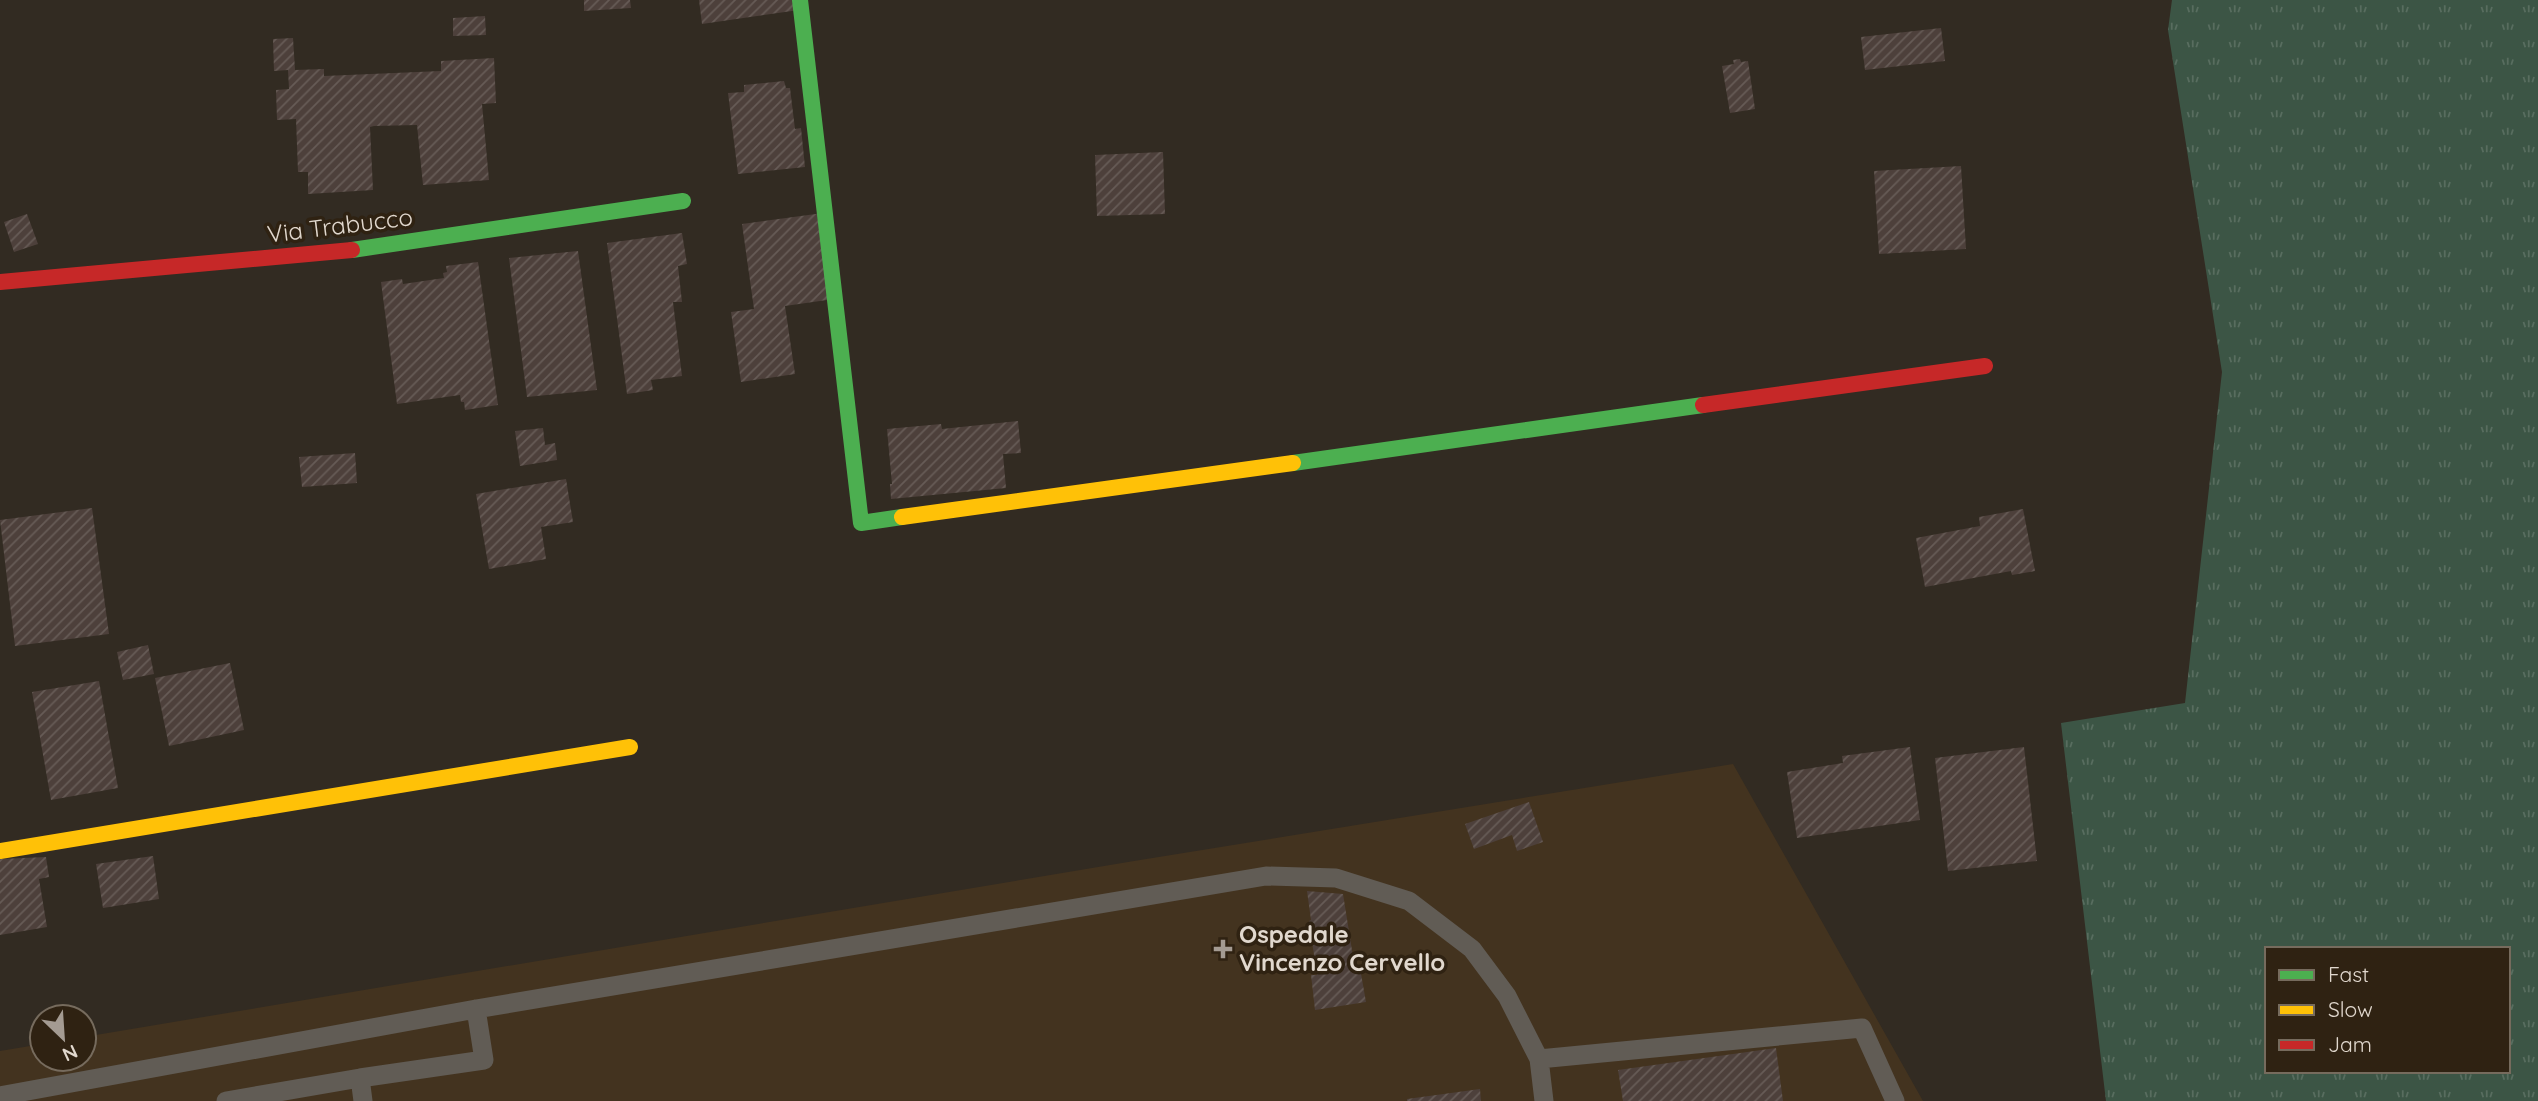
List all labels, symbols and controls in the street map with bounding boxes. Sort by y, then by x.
street label: Via Trabucco [265,201,414,249]
place label: Ospedale Vincenzo Cervello [1239,919,1445,977]
marker: Ospedale Vincenzo Cervello [1213,939,1233,959]
legend [2265,947,2510,1073]
text: Fast [2328,961,2369,987]
text: Slow [2328,996,2373,1022]
north arrow [28,1003,98,1073]
text: Jam [2328,1031,2372,1057]
text: N [59,1040,82,1067]

